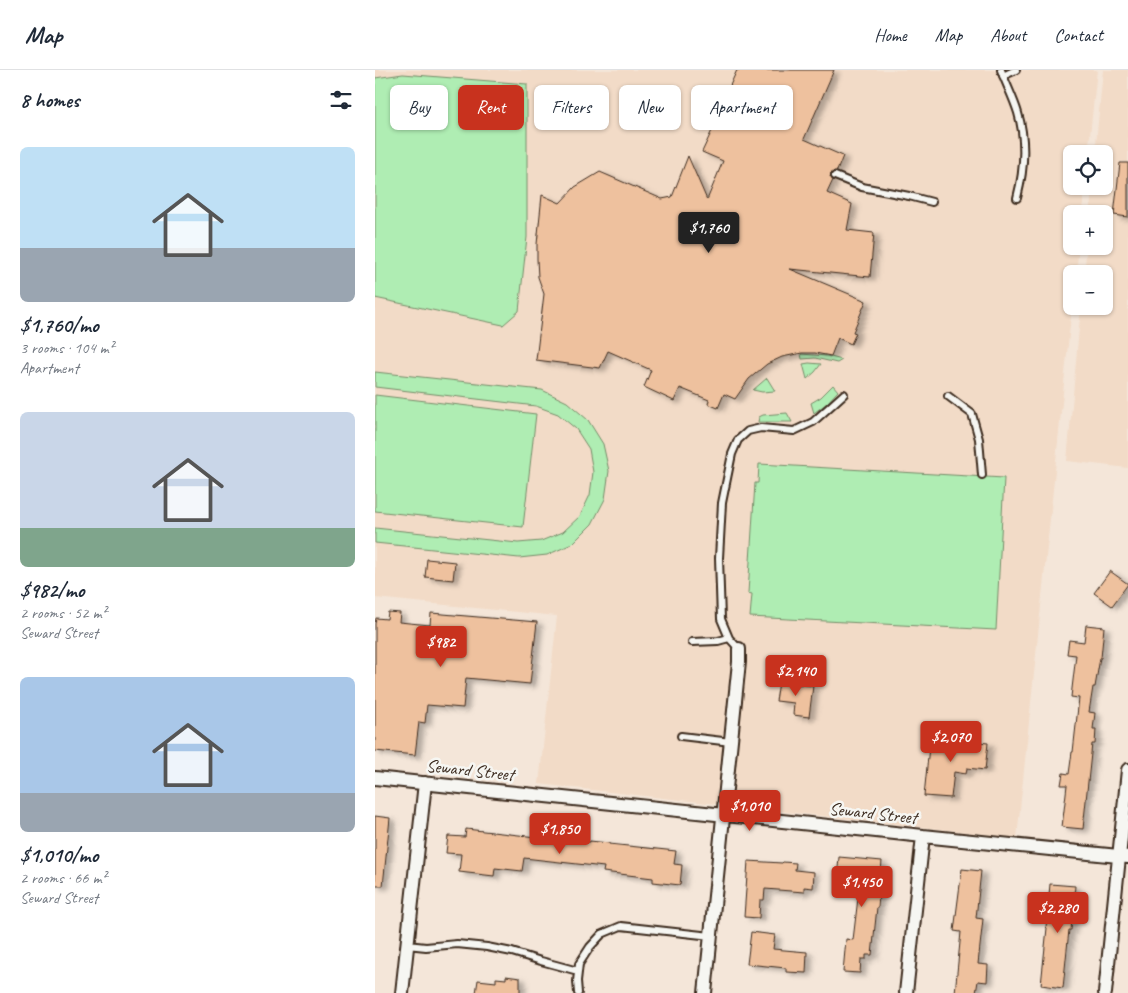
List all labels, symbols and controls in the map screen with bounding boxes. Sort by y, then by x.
text: Map [25,20,62,50]
text: Home [874,24,907,46]
text: Map [935,24,962,46]
text: About [990,24,1026,46]
text: Contact [1054,24,1103,46]
chip: Buy [390,85,448,130]
chip: Rent [458,85,524,130]
chip: Filters [534,85,609,130]
chip: New [619,85,681,130]
chip: Apartment [691,85,793,130]
icon: filters [327,86,355,114]
text: 8 homes [20,87,79,113]
map controls [1063,145,1113,315]
button: locate [1063,145,1113,195]
icon: home [143,180,233,270]
button: + [1063,205,1113,255]
pin: $1,760 [668,212,750,254]
text: $1,760 [689,218,729,238]
button: − [1063,265,1113,315]
text: $1,760/mo [20,312,99,338]
text: 3 rooms · 104 m² [20,338,114,358]
text: Apartment [20,358,79,378]
icon: home [143,445,233,535]
text: $982/mo [20,577,84,603]
text: 2 rooms · 52 m² [20,603,106,623]
text: Seward Street [20,623,98,643]
pin: $982 [411,626,471,668]
text: $982 [427,632,455,652]
pin: $2,140 [755,654,837,697]
text: $2,140 [776,661,816,681]
icon: home [143,710,233,800]
pin: $2,070 [910,720,992,763]
text: $2,070 [931,727,971,747]
street label: Seward Street [425,754,518,786]
pin: $1,010 [709,790,791,832]
text: $1,010 [730,796,770,816]
street label: Seward Street [828,797,921,829]
pin: $1,850 [519,812,601,855]
text: $1,850 [541,819,579,839]
text: $1,010/mo [20,842,98,868]
pin: $1,450 [821,866,903,908]
text: 2 rooms · 66 m² [20,868,106,888]
text: $1,450 [843,872,881,892]
text: Seward Street [20,888,98,908]
pin: $2,280 [1017,892,1099,934]
text: $2,280 [1038,898,1078,918]

